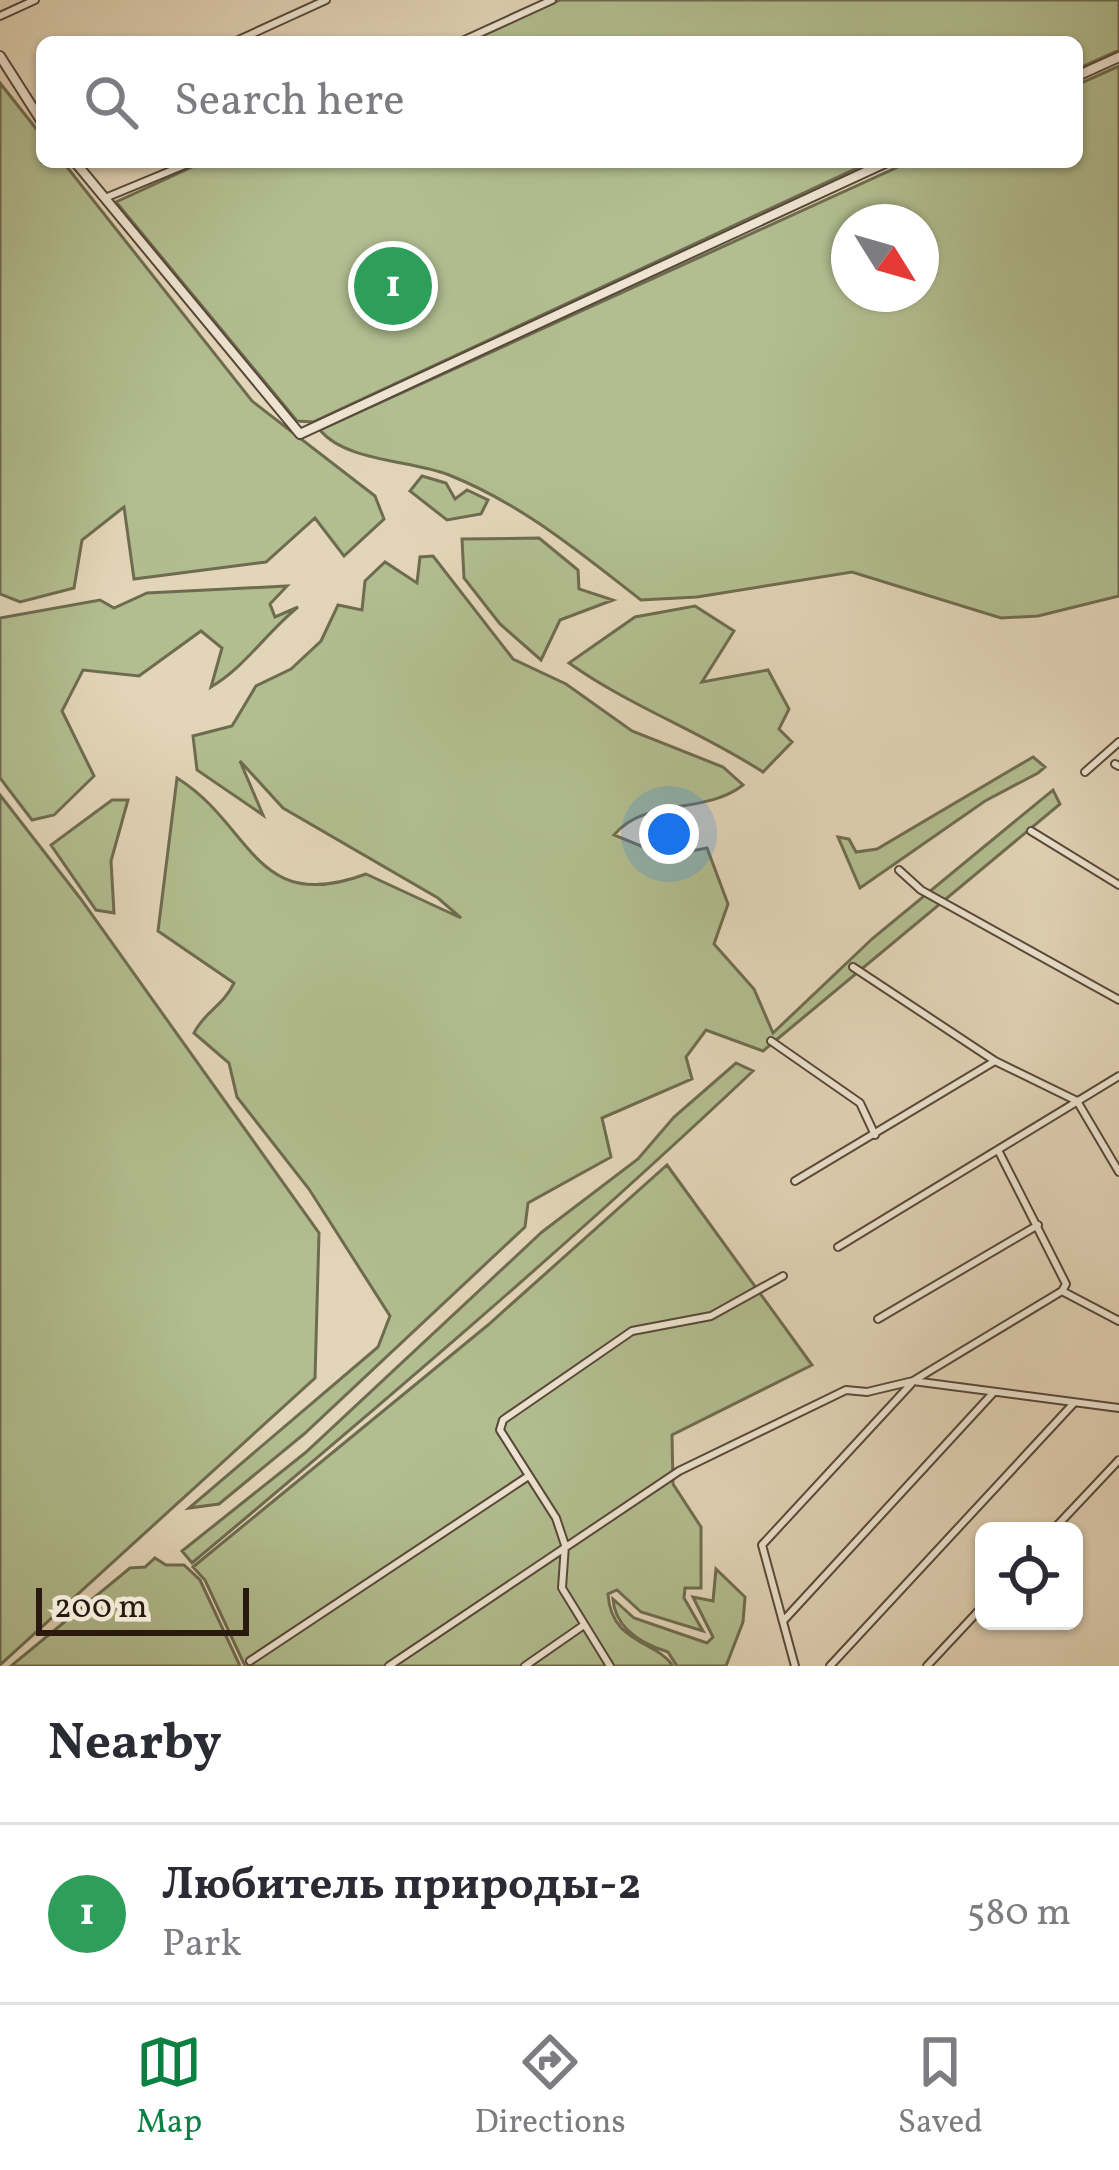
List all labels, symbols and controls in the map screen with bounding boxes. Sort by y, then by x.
search box [36,36,1083,168]
icon: search [78,69,144,135]
text: Search here [174,71,405,134]
north arrow [831,204,939,312]
pin: 1 [354,241,432,331]
your location [639,804,699,864]
map controls [975,1522,1083,1630]
button: locate [975,1522,1083,1630]
scale bar [36,1582,249,1635]
text: 200 m [54,1586,148,1632]
text: Nearby [48,1709,222,1780]
text: Любитель природы-2 [162,1855,641,1918]
text: 1 [79,1887,95,1941]
text: 580 m [967,1887,1071,1941]
text: Park [162,1918,242,1972]
tab: Map [136,2029,202,2147]
tab: Directions [474,2029,626,2147]
tab: Saved [898,2029,983,2147]

